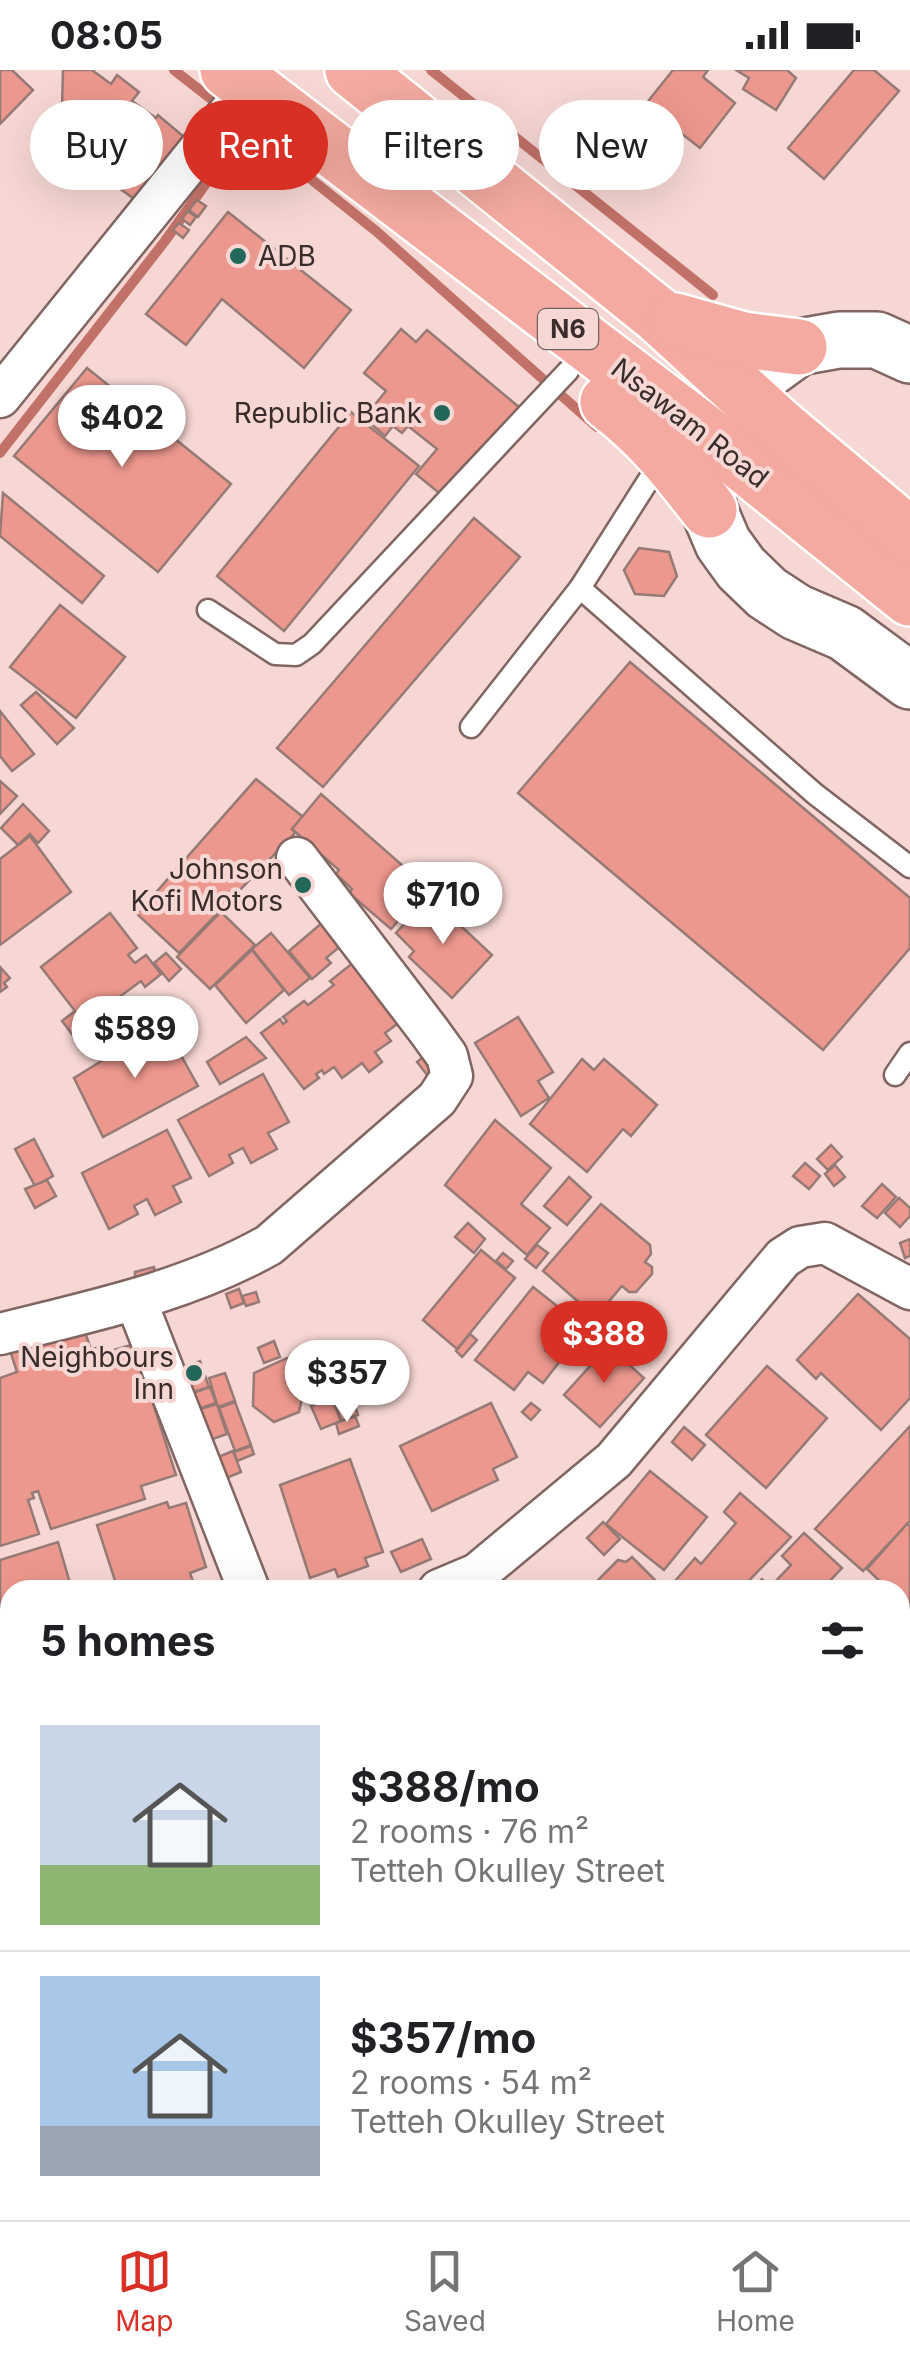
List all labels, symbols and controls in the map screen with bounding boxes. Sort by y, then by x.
text: 08:05 [50,12,163,58]
chip: Buy [30,100,163,190]
chip: Rent [183,100,328,190]
chip: Filters [348,100,519,190]
chip: New [539,100,684,190]
place label: ADB [258,239,316,273]
marker: ADB [227,245,249,267]
road number: N6 [538,309,598,349]
street label: Nsawam Road [605,351,775,495]
pin: $402 [63,385,181,470]
place label: Republic Bank [234,396,422,430]
text: $402 [80,398,164,437]
marker: Republic Bank [431,402,453,424]
place label: Johnson Kofi Motors [130,852,283,918]
pin: $710 [384,862,502,947]
marker: Johnson Kofi Motors [292,874,314,896]
text: $710 [406,875,480,914]
pin: $589 [76,996,194,1081]
text: $589 [93,1009,177,1048]
pin: $388 [545,1301,663,1386]
text: $388 [562,1314,646,1353]
place label: Neighbours Inn [20,1340,174,1406]
pin: $357 [288,1340,406,1425]
text: $357 [307,1353,387,1392]
marker: Neighbours Inn [183,1362,205,1384]
icon: filters [815,1613,870,1668]
text: 5 homes [40,1615,216,1666]
text: $388/mo [350,1761,540,1812]
icon: home [120,1765,240,1885]
text: 2 rooms · 76 m² [350,1812,589,1851]
text: Tetteh Okulley Street [350,1851,665,1890]
text: $357/mo [350,2012,536,2063]
icon: home [120,2016,240,2136]
text: 2 rooms · 54 m² [350,2063,592,2102]
text: Tetteh Okulley Street [350,2102,665,2141]
tab: Map [115,2244,173,2338]
tab: Saved [404,2244,486,2338]
tab: Home [716,2244,795,2338]

